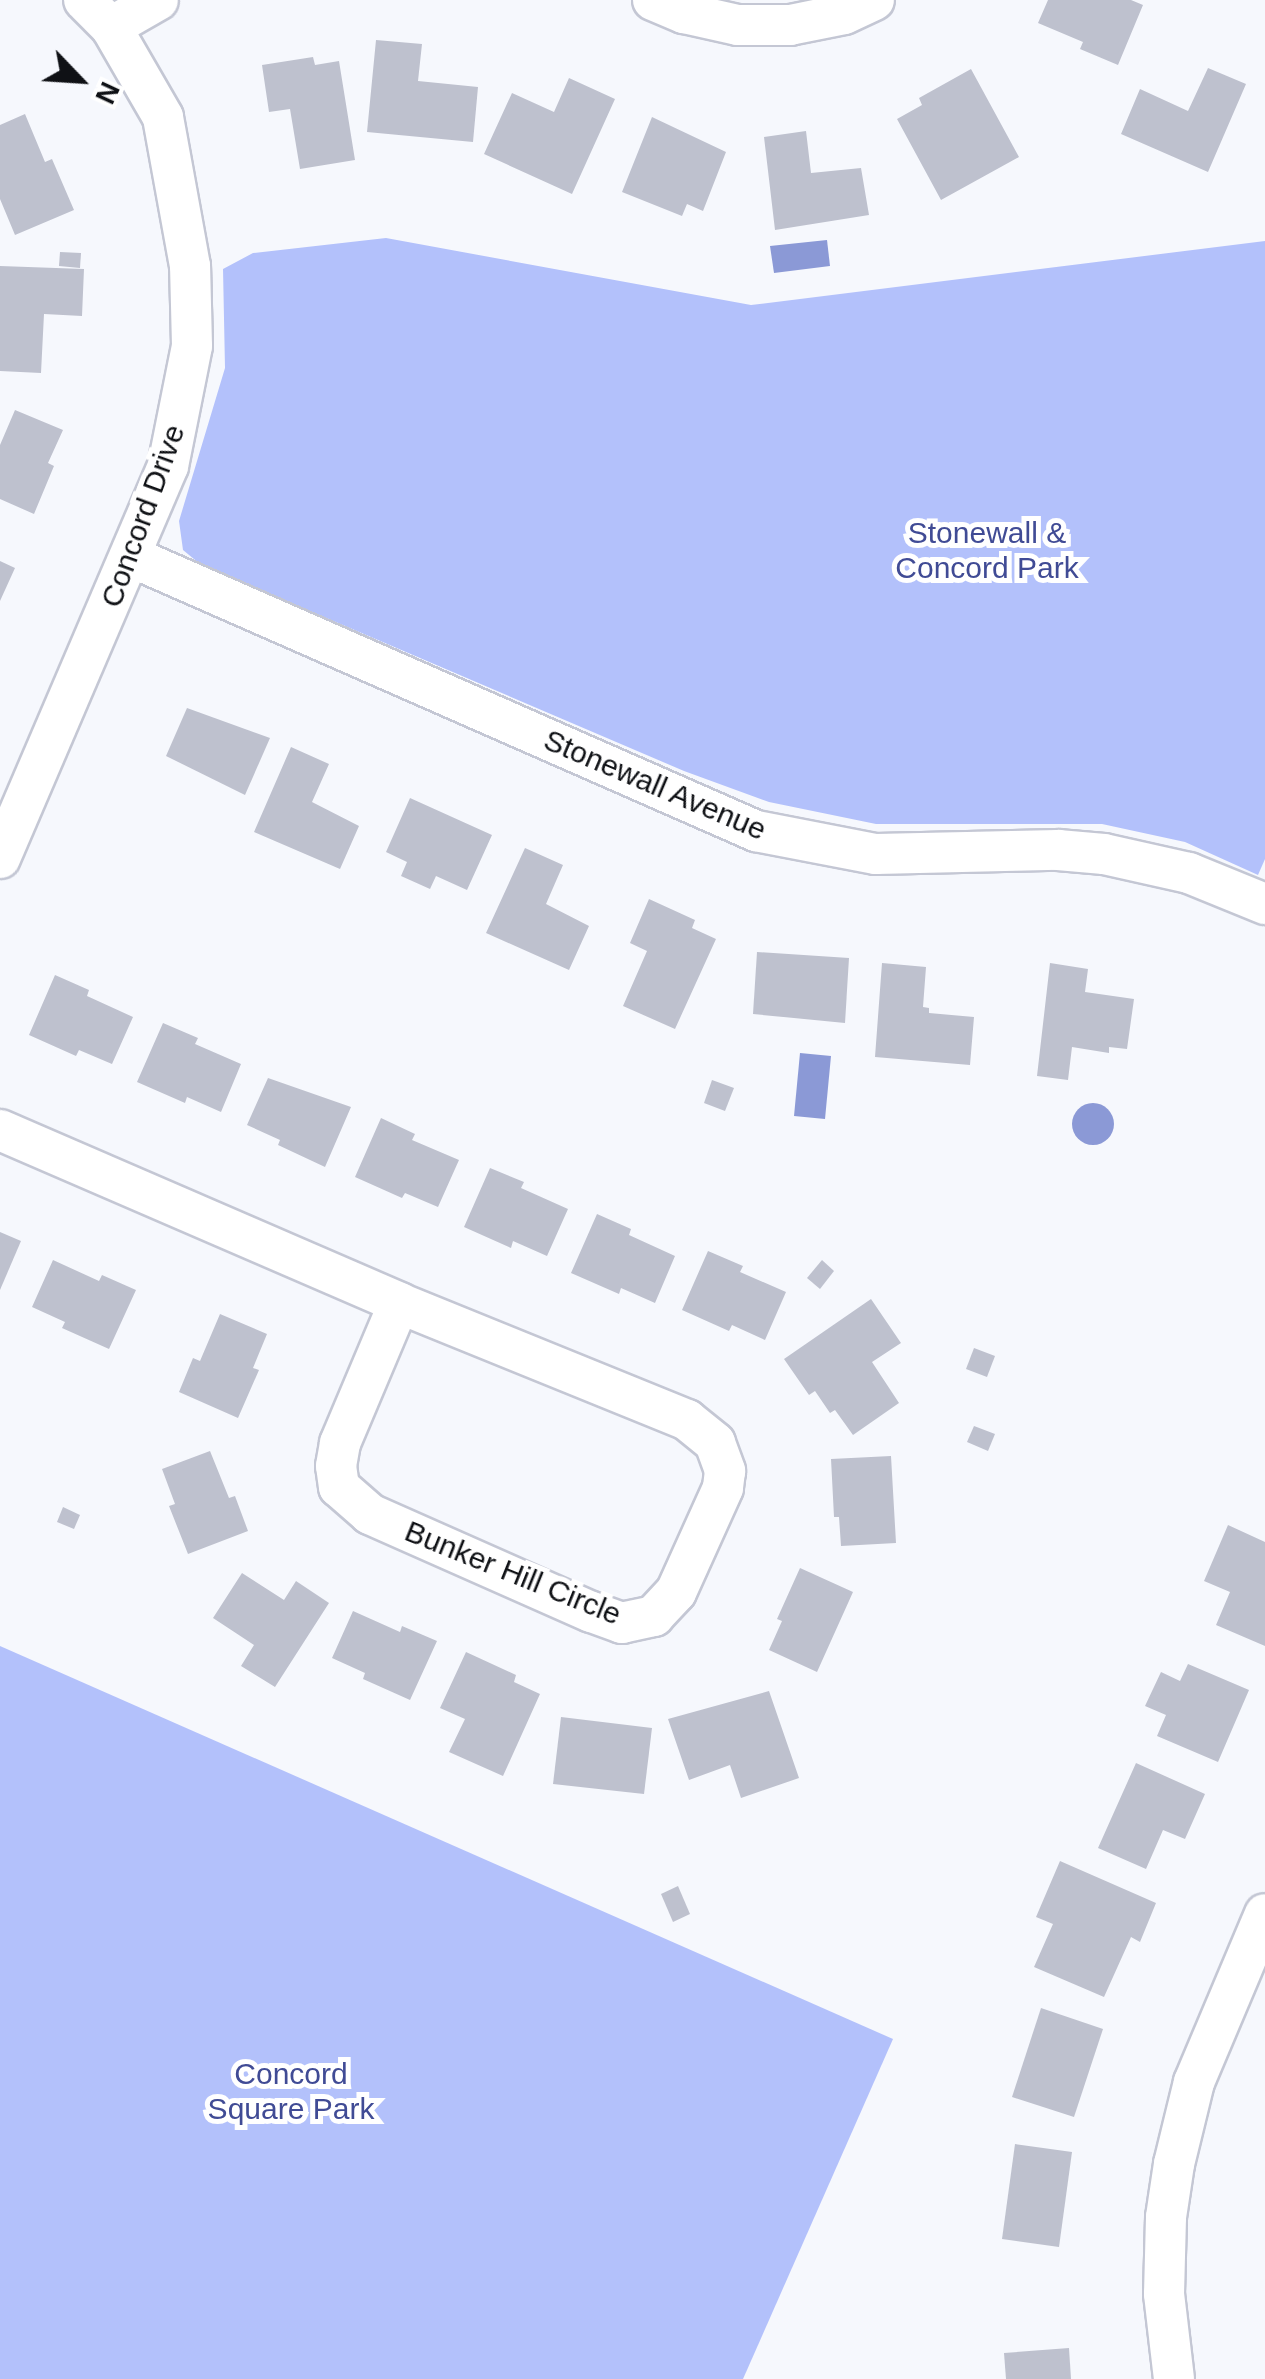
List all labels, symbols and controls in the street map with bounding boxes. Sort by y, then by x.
north arrow [30,30,130,130]
text: N [89,77,126,109]
street label: Concord Drive [93,420,193,612]
park label: Stonewall & Concord Park [895,515,1079,586]
street label: Stonewall Avenue [538,722,772,848]
street label: Bunker Hill Circle [400,1513,626,1633]
park label: Concord Square Park [208,2056,374,2126]

